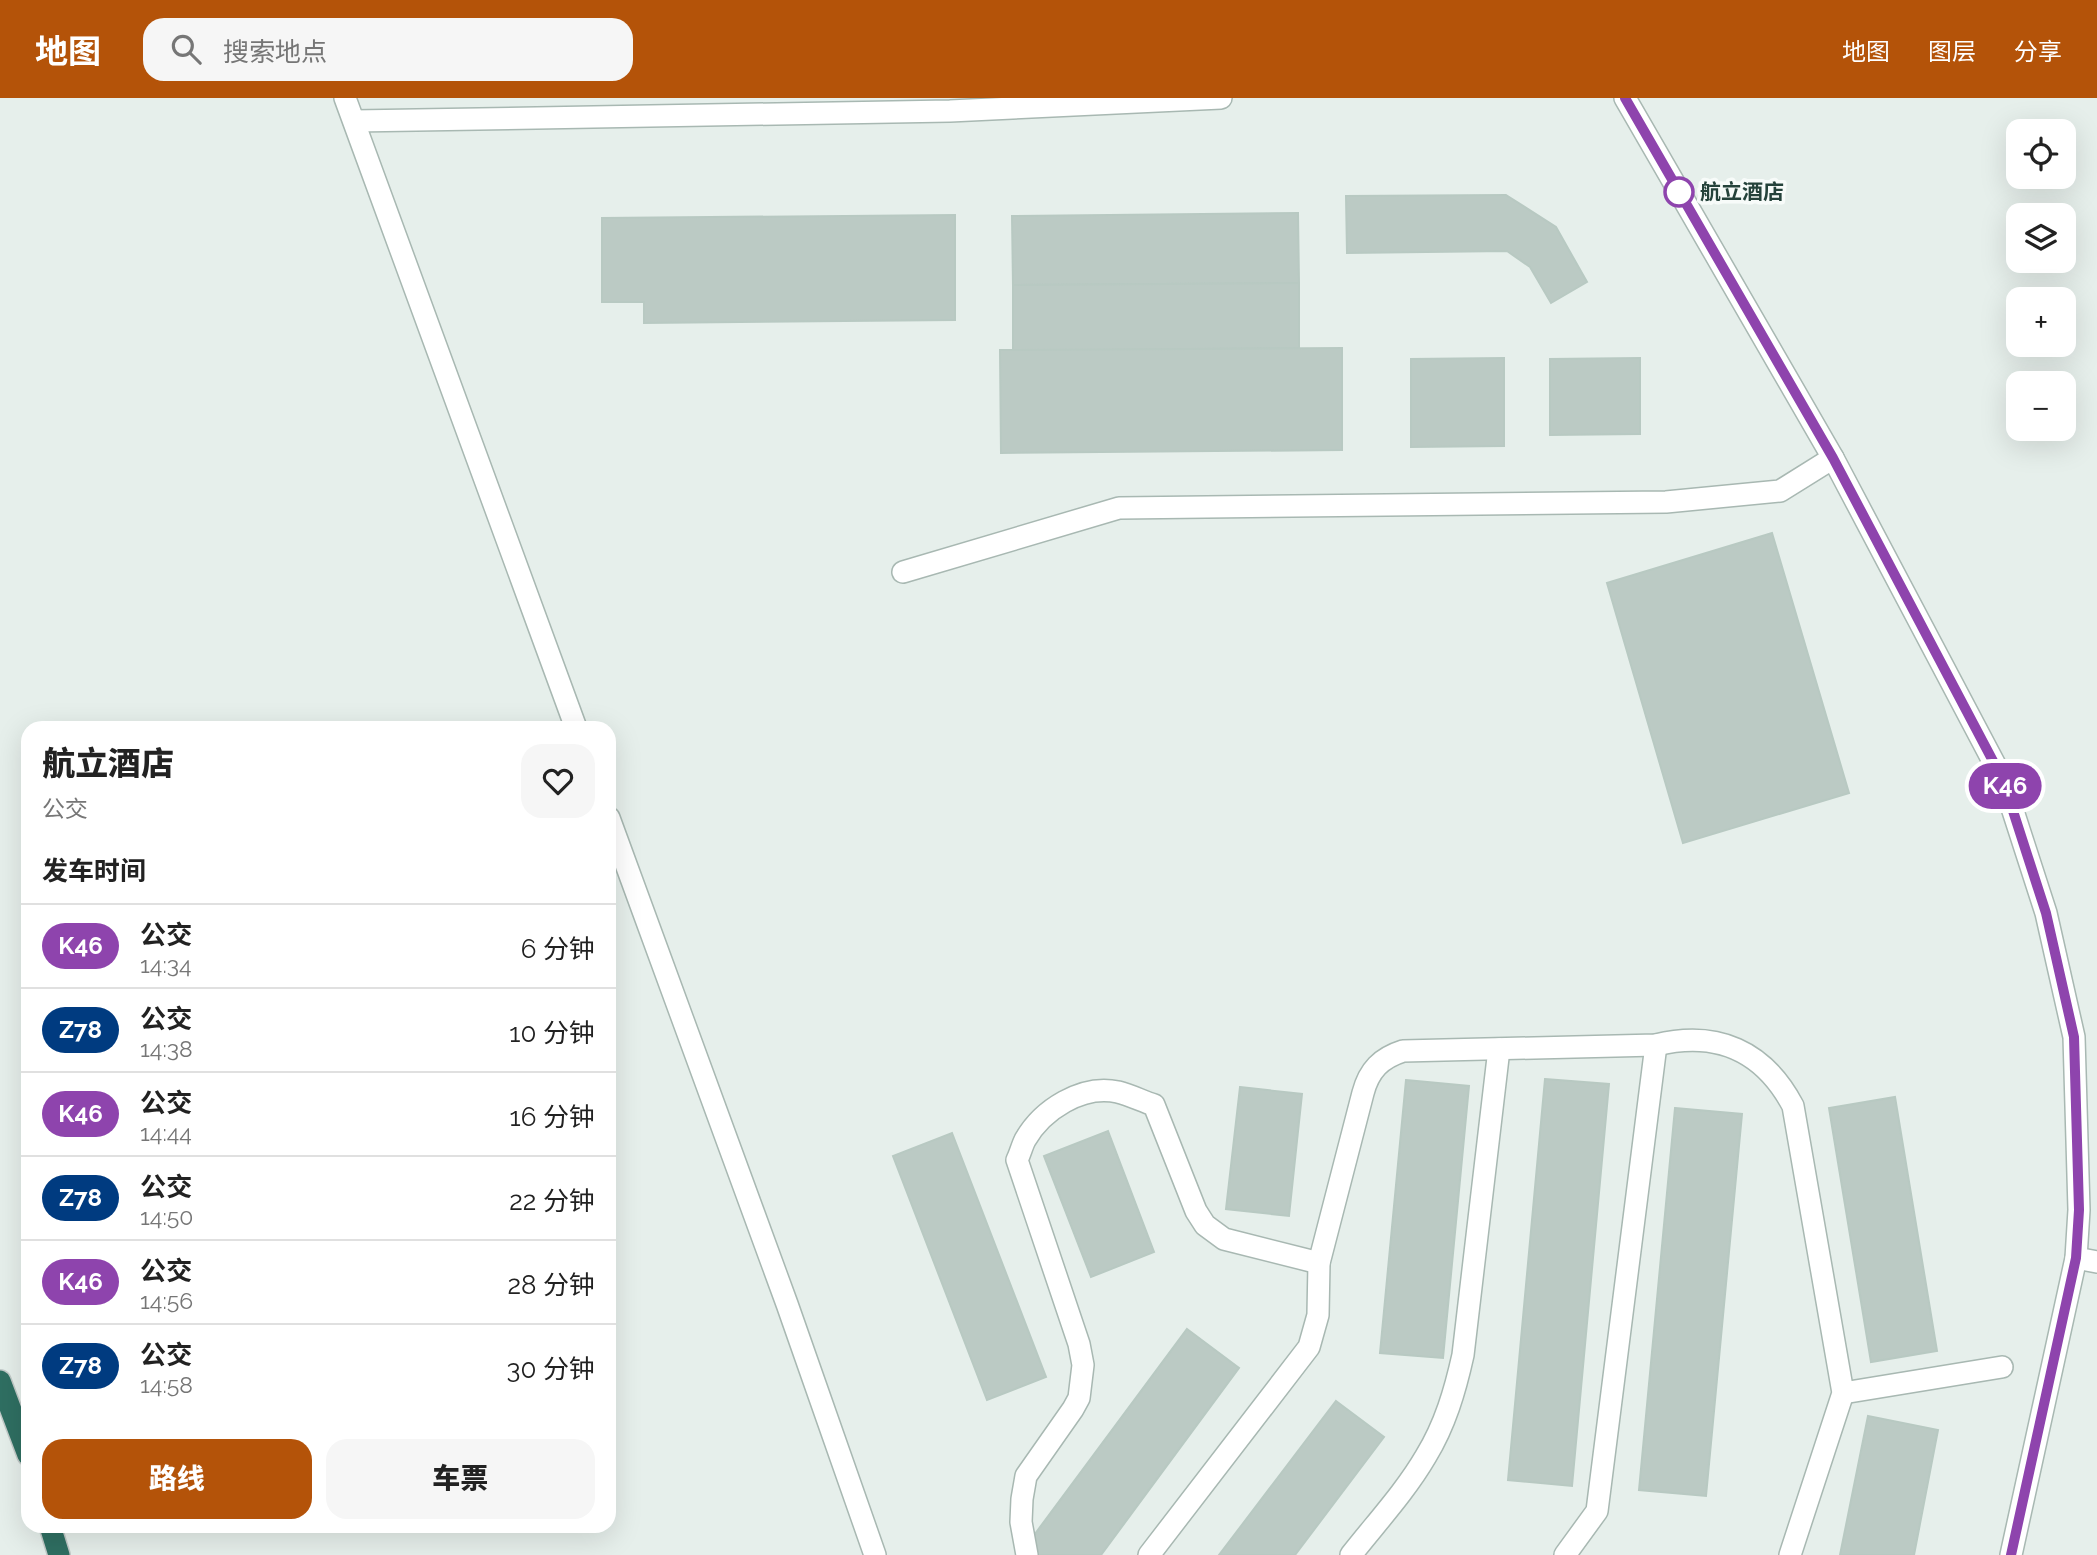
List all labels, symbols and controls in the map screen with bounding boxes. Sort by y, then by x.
search box [143,18,633,81]
icon: search [167,30,205,68]
text: 地图 [35,32,101,71]
text: 搜索地点 [223,37,327,67]
text: 地图 [1842,37,1890,66]
text: 图层 [1928,37,1976,66]
text: 分享 [2014,37,2062,66]
map controls [2006,119,2076,441]
button: locate [2006,119,2076,189]
marker: 航立酒店 [1664,177,1694,207]
place label: 航立酒店 [1700,179,1784,204]
button: layers [2006,203,2076,273]
button: + [2006,287,2076,357]
button: − [2006,371,2076,441]
text: 航立酒店 [42,744,174,783]
button: heart [521,744,595,818]
line badge: K46 [1965,763,2045,809]
text: K46 [1983,771,2027,800]
text: 公交 [42,795,88,822]
text: 发车时间 [42,856,146,886]
text: 公交 [140,920,192,950]
text: K46 [58,931,103,960]
text: 6 分钟 [521,934,595,964]
text: 14:34 [140,951,192,978]
text: 公交 [140,1004,192,1034]
text: Z78 [59,1015,102,1044]
text: 10 分钟 [509,1018,595,1048]
text: 14:38 [140,1035,193,1062]
text: 公交 [140,1088,192,1118]
text: K46 [58,1099,103,1128]
text: 16 分钟 [510,1102,595,1132]
text: 14:44 [140,1119,192,1146]
text: 公交 [140,1172,192,1202]
text: Z78 [59,1183,102,1212]
text: 22 分钟 [509,1186,595,1216]
text: 14:50 [140,1203,193,1230]
text: 公交 [140,1256,192,1286]
text: K46 [58,1267,103,1296]
text: 28 分钟 [507,1270,595,1300]
text: 14:56 [140,1287,193,1314]
text: 公交 [140,1340,192,1370]
text: Z78 [59,1351,102,1380]
text: 30 分钟 [507,1354,595,1384]
text: 14:58 [140,1371,193,1398]
button: 路线 [42,1439,312,1519]
button: 车票 [326,1439,595,1519]

